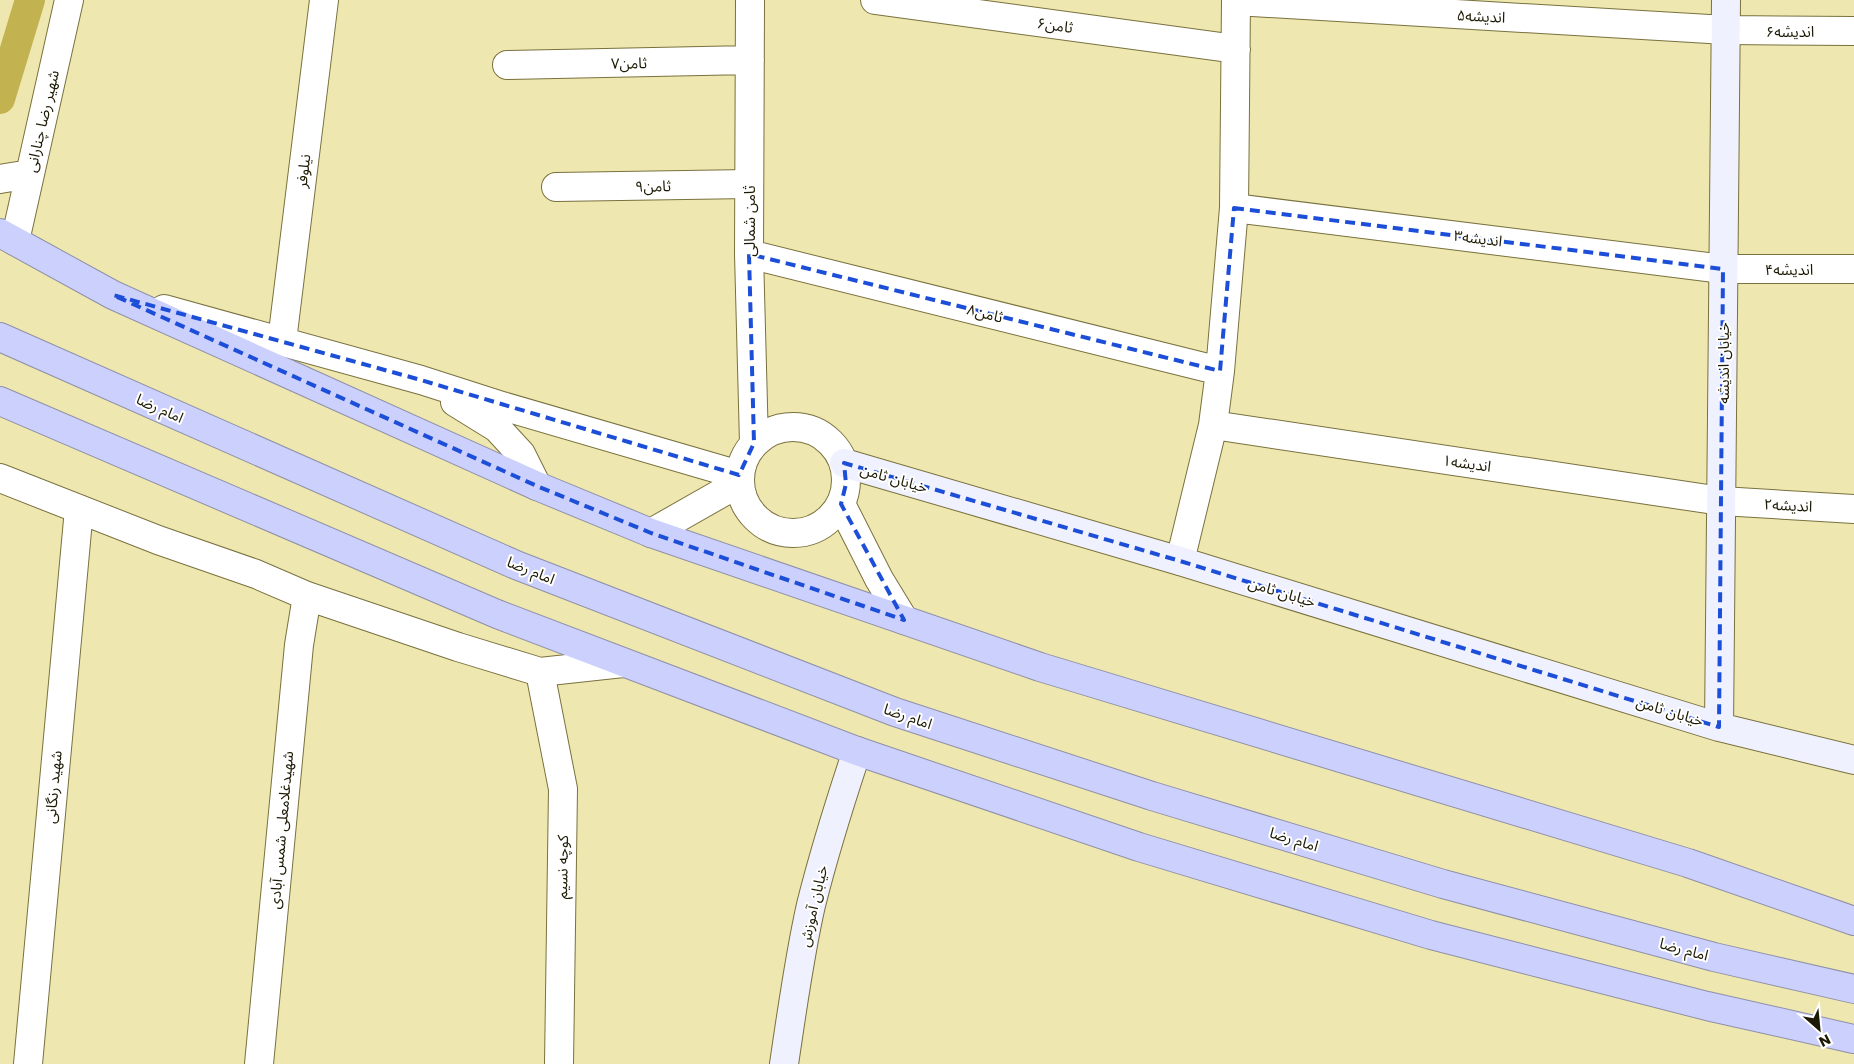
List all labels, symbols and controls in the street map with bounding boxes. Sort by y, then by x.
street label: اندیشه۵ [1456,4,1506,28]
street label: ثامن۶ [1036,12,1074,38]
street label: اندیشه۶ [1766,21,1814,42]
street label: ثامن۷ [611,52,647,74]
street label: شهیر رضا چنارانی [20,68,64,174]
street label: نیلوفر [290,153,315,190]
street label: ثامن۹ [635,175,671,197]
street label: ثامن شمالی [739,185,760,257]
street label: اندیشه۳ [1453,225,1503,251]
street label: اندیشه۴ [1765,259,1813,280]
street label: ثامن۸ [965,298,1005,328]
street label: خیابان اندیشه [1713,322,1734,404]
street label: امام رضا [132,388,187,429]
street label: اندیشه۱ [1441,449,1493,477]
street label: خیابان ثامن [858,458,930,498]
street label: اندیشه۲ [1763,493,1813,517]
street label: امام رضا [503,551,558,590]
street label: خیابان ثامن [1246,572,1318,612]
street label: خیابان ثامن [1634,691,1706,731]
street label: امام رضا [881,698,935,735]
street label: شهید رنگانی [39,749,67,824]
street label: شهیدغلامعلی شمس آبادی [264,750,298,910]
street label: امام رضا [1267,822,1321,857]
street label: کوچه نسیم [551,834,574,899]
street label: خیابان آموزش [793,863,833,949]
street label: امام رضا [1657,932,1711,967]
north arrow [1794,1004,1844,1054]
text: N [1816,1029,1834,1052]

